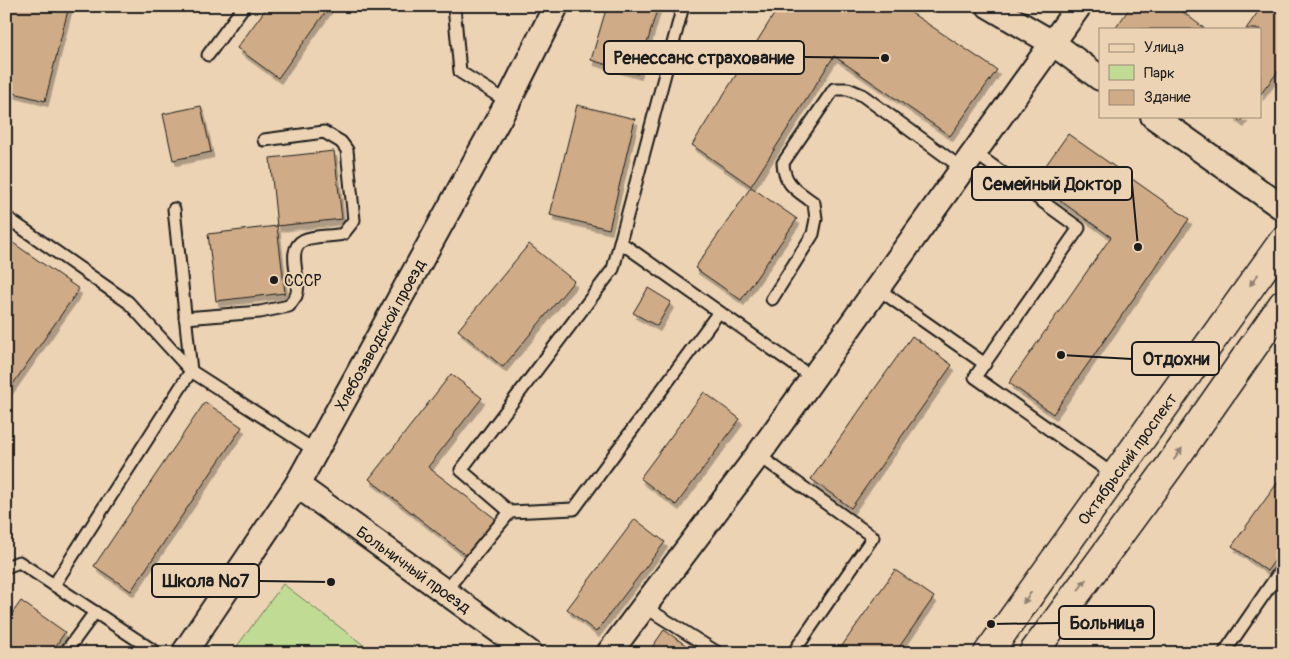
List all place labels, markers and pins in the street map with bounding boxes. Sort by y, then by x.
callout: Ренессанс страхование [604,41,804,74]
callout: Семейный Доктор [972,167,1132,200]
place label: СССР [284,271,322,291]
marker: СССР [268,274,280,286]
callout: Отдохни [1132,342,1219,375]
callout: Школа №7 [152,564,259,597]
callout: Больница [1059,606,1154,639]

